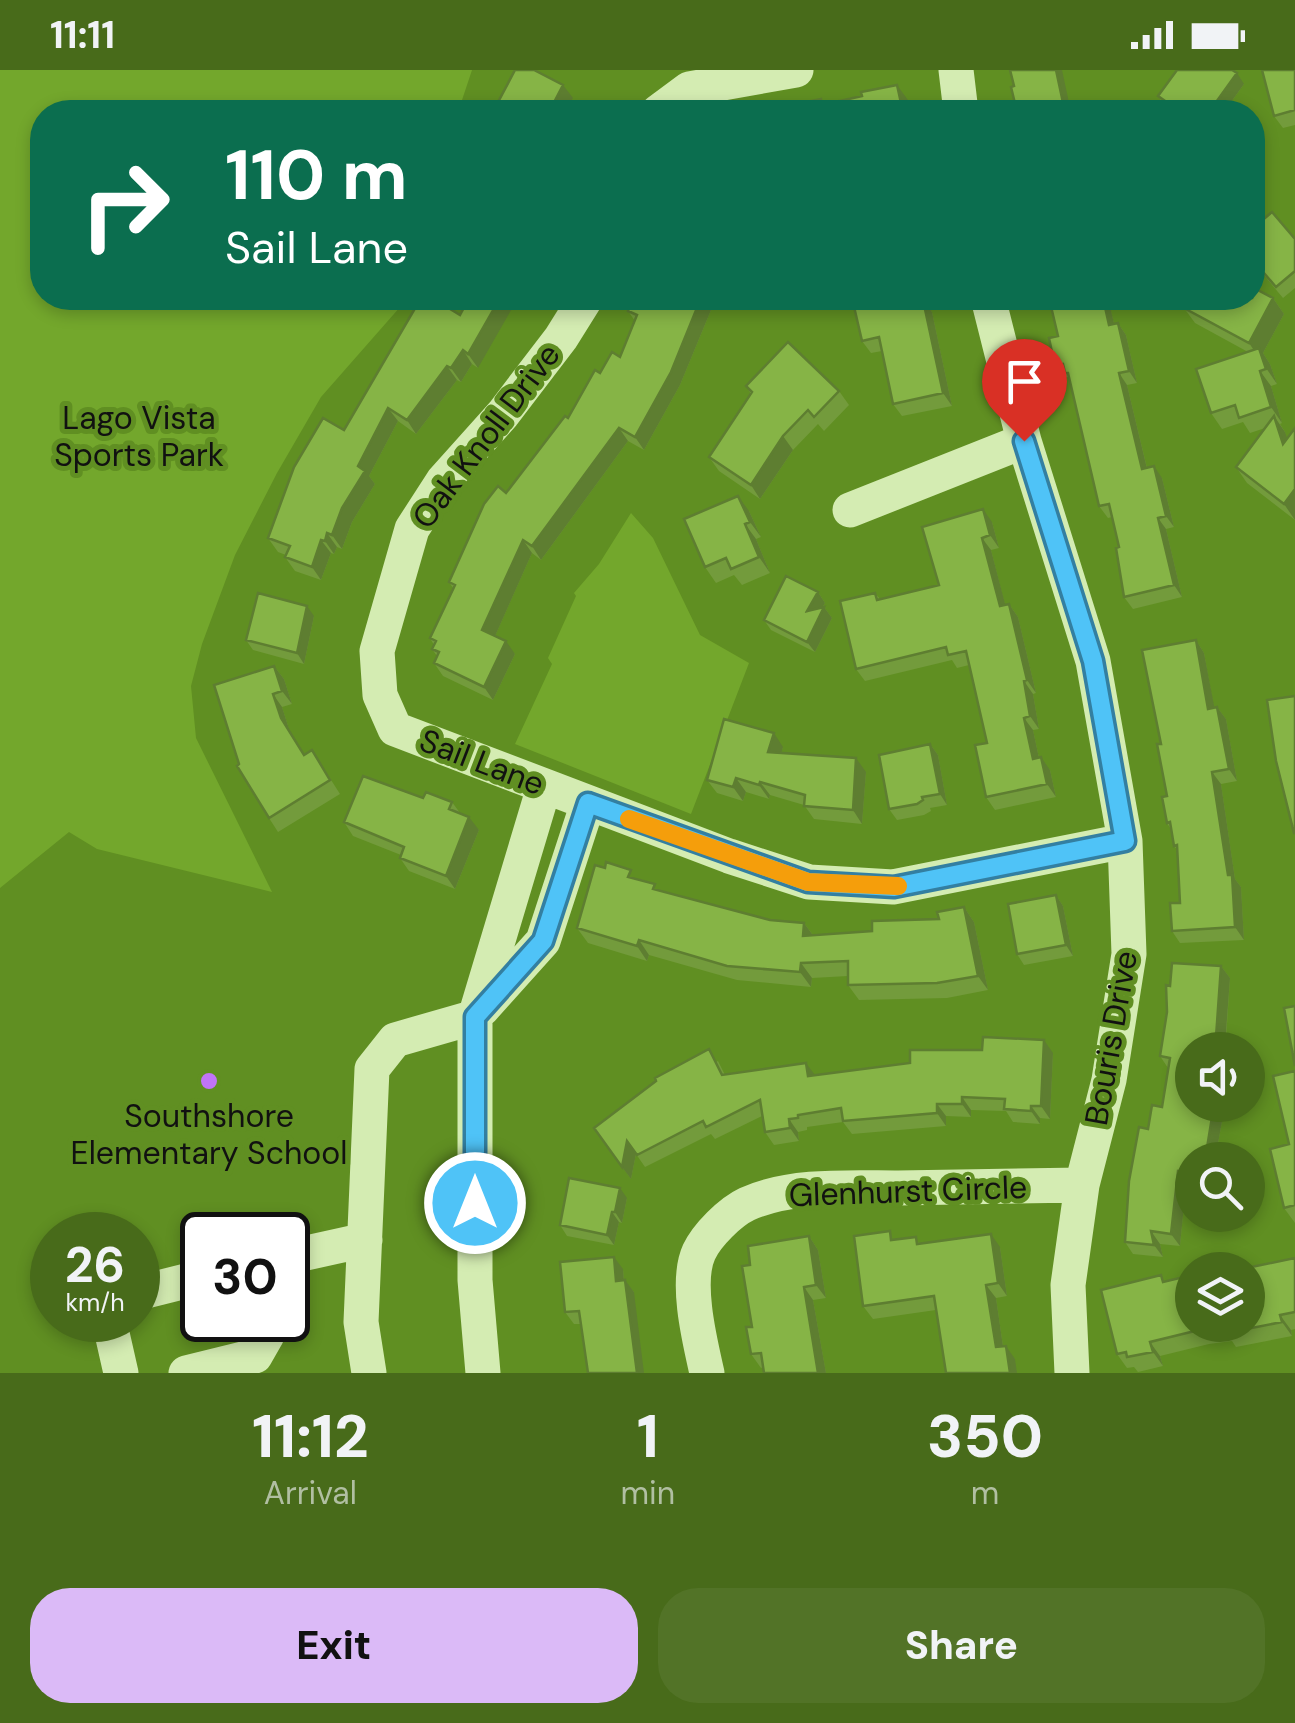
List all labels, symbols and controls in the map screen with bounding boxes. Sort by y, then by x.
text: 11:11 [50,10,115,60]
text: 110 m [225,130,408,221]
icon: right [60,140,190,270]
text: Sail Lane [225,218,408,277]
street label: Oak Knoll Drive [403,335,569,537]
pin [982,339,1067,442]
icon: arrive [997,354,1052,409]
park label: Lago Vista Sports Park [54,397,224,476]
street label: Sail Lane [414,719,550,805]
street label: Bouris Drive [1075,947,1147,1129]
map controls [1175,1032,1265,1342]
button: sound [1175,1032,1265,1122]
marker: Southshore Elementary School [198,1070,220,1092]
place label: Southshore Elementary School [71,1095,347,1174]
button: search [1175,1142,1265,1232]
position arrow [423,1151,527,1255]
street label: Glenhurst Circle [788,1166,1028,1216]
speed limit sign: 30 [180,1212,310,1342]
text: 26 [65,1232,125,1298]
button: layers [1175,1252,1265,1342]
text: km/h [65,1286,125,1319]
text: 11:12 [252,1397,369,1476]
text: 1 [637,1397,659,1476]
text: 350 [927,1397,1043,1476]
text: Arrival [264,1472,357,1514]
text: min [621,1472,675,1514]
text: m [971,1472,999,1514]
button: Exit [30,1588,638,1703]
button: Share [658,1588,1265,1703]

